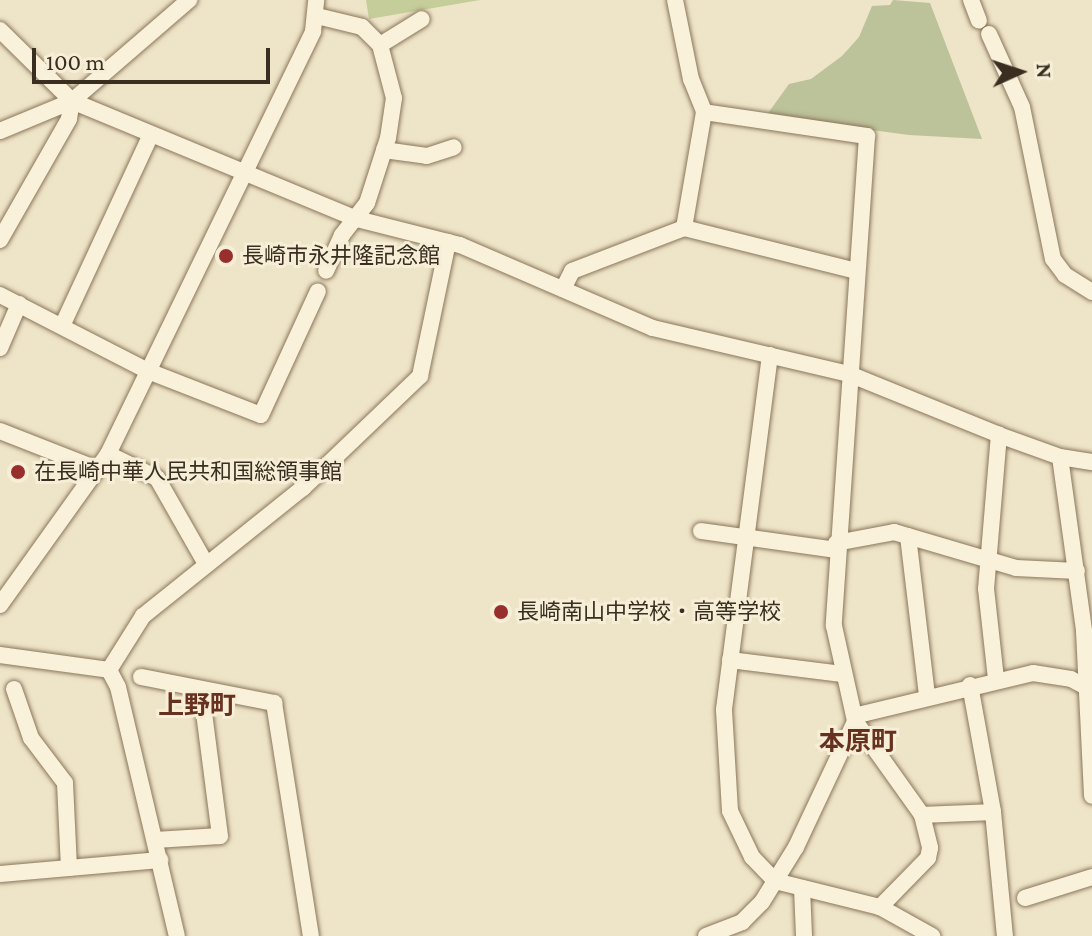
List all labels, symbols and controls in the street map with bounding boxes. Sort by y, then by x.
scale bar [36,32,274,82]
north arrow [980,32,1060,112]
text: 100 m [46,48,105,75]
text: N [1032,63,1057,79]
place label: 長崎市永井隆記念館 [242,243,440,269]
marker: 長崎市永井隆記念館 [217,247,235,265]
place label: 在長崎中華人民共和国総領事館 [34,459,342,485]
marker: 在長崎中華人民共和国総領事館 [9,463,27,481]
place label: 長崎南山中学校・高等学校 [517,599,781,625]
marker: 長崎南山中学校・高等学校 [492,603,510,621]
district label: 上野町 [158,690,236,722]
district label: 本原町 [819,726,897,758]

